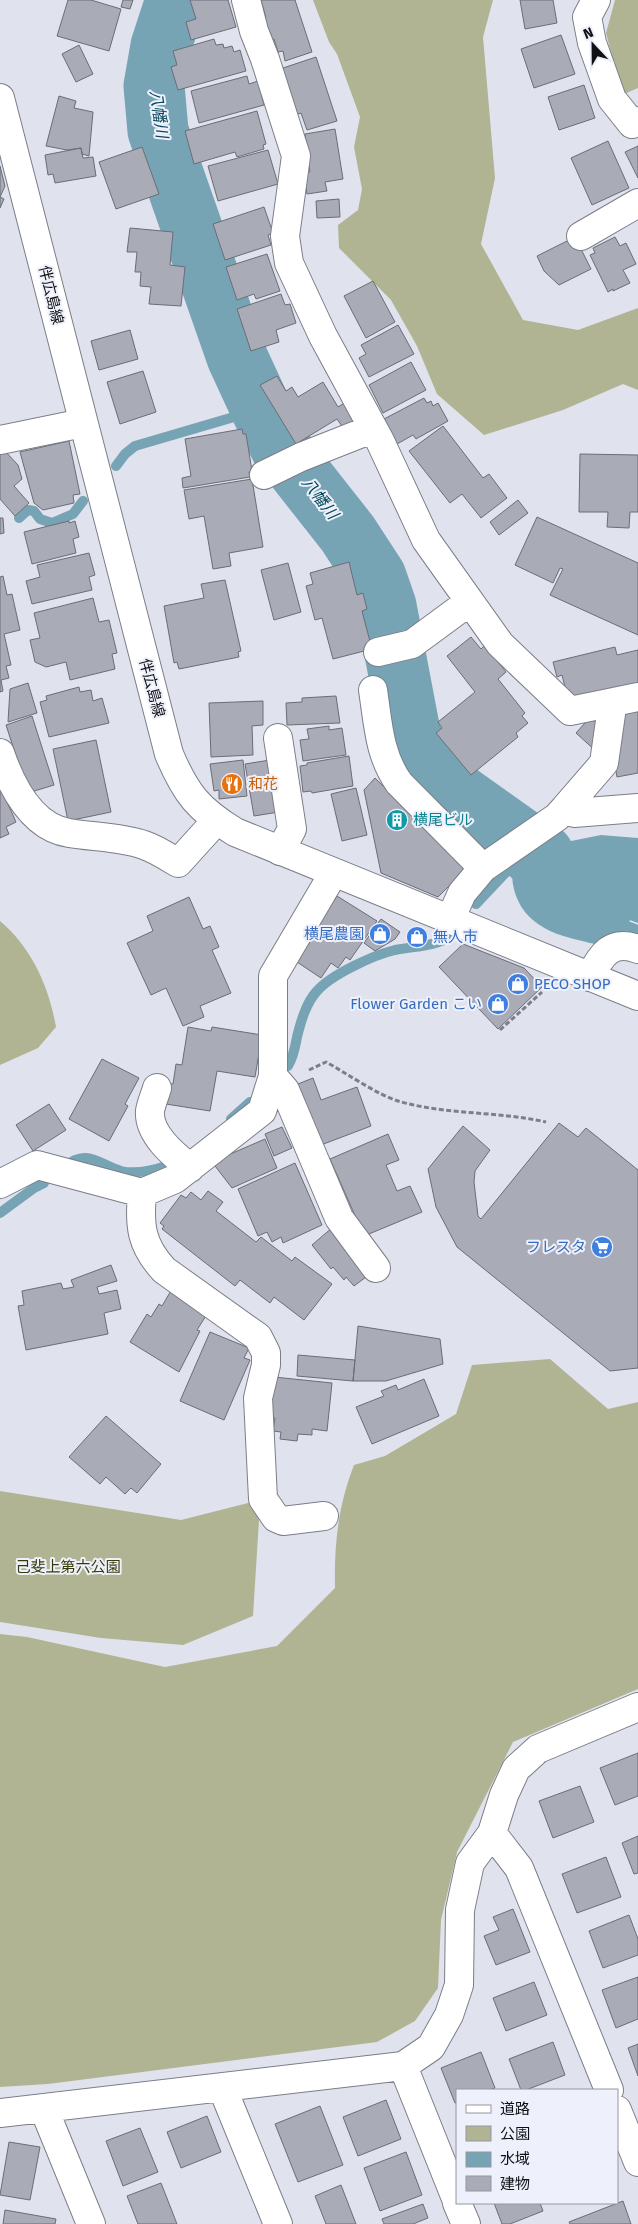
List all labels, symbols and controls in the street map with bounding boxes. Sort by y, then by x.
north arrow [568,20,618,70]
text: N [581,24,596,43]
water label: 八幡川 [146,89,172,141]
street label: 伴広島線 [35,264,67,326]
water label: 八幡川 [298,473,343,524]
street label: 伴広島線 [136,657,168,719]
restaurant icon: 和花 [220,772,244,796]
place label: 和花 [248,775,278,793]
building icon: 横尾ビル [385,808,409,832]
place label: 横尾ビル [413,811,473,829]
shop icon: 横尾農園 [368,922,392,946]
place label: 横尾農園 [304,925,364,943]
shop icon: 無人市 [405,925,429,949]
place label: 無人市 [433,928,478,946]
shop icon: PECO SHOP [506,972,530,996]
place label: PECO SHOP [534,975,611,993]
shop icon: Flower Garden こい [486,992,510,1016]
place label: Flower Garden こい [350,995,482,1013]
supermarket icon: フレスタ [590,1235,614,1259]
place label: フレスタ [526,1238,586,1256]
park label: 己斐上第六公園 [15,1558,121,1576]
legend [456,2089,618,2204]
text: 道路 [500,2100,530,2118]
text: 公園 [500,2125,530,2143]
text: 水域 [500,2150,530,2168]
text: 建物 [500,2175,530,2193]

